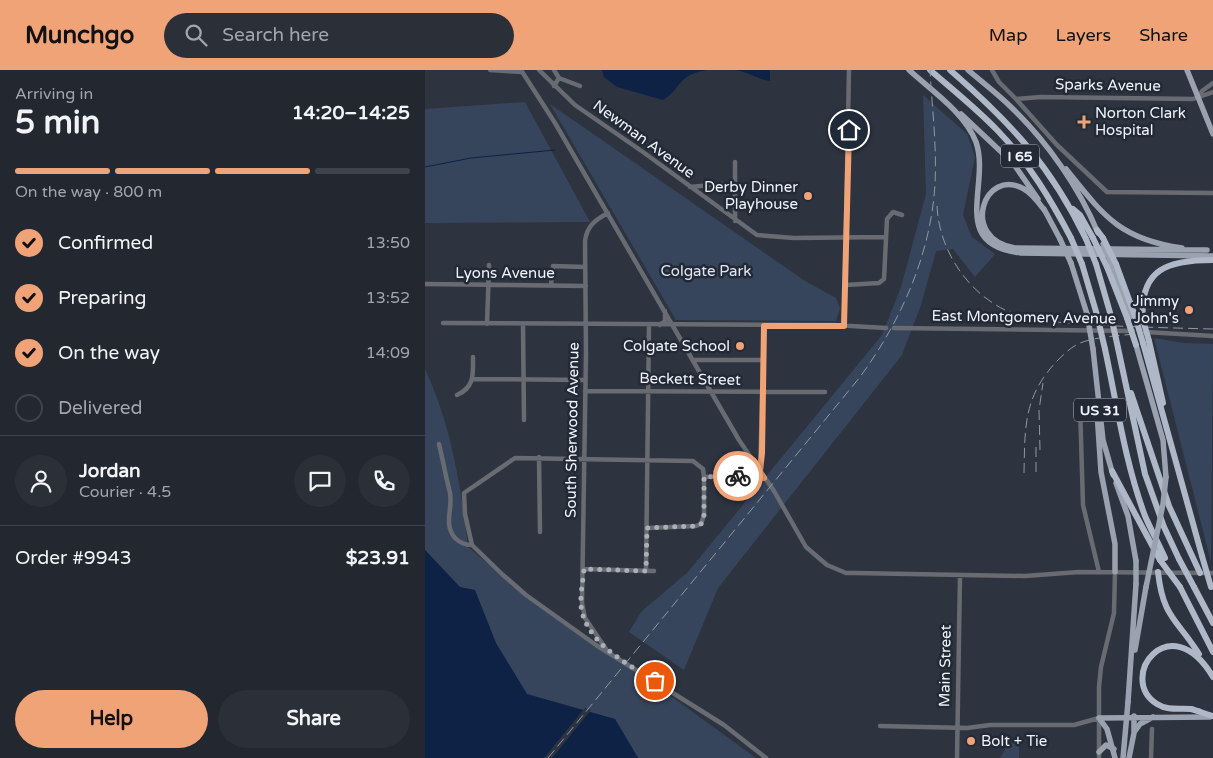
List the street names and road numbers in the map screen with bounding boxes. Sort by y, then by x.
street label: Sparks Avenue [1055,75,1161,95]
street label: Newman Avenue [590,96,698,182]
road number: I 65 [1001,144,1039,168]
street label: Lyons Avenue [455,264,555,282]
street label: East Montgomery Avenue [931,306,1117,328]
street label: South Sherwood Avenue [561,342,583,518]
street label: Beckett Street [639,369,741,389]
road number: US 31 [1074,398,1126,422]
street label: Main Street [935,624,955,707]

